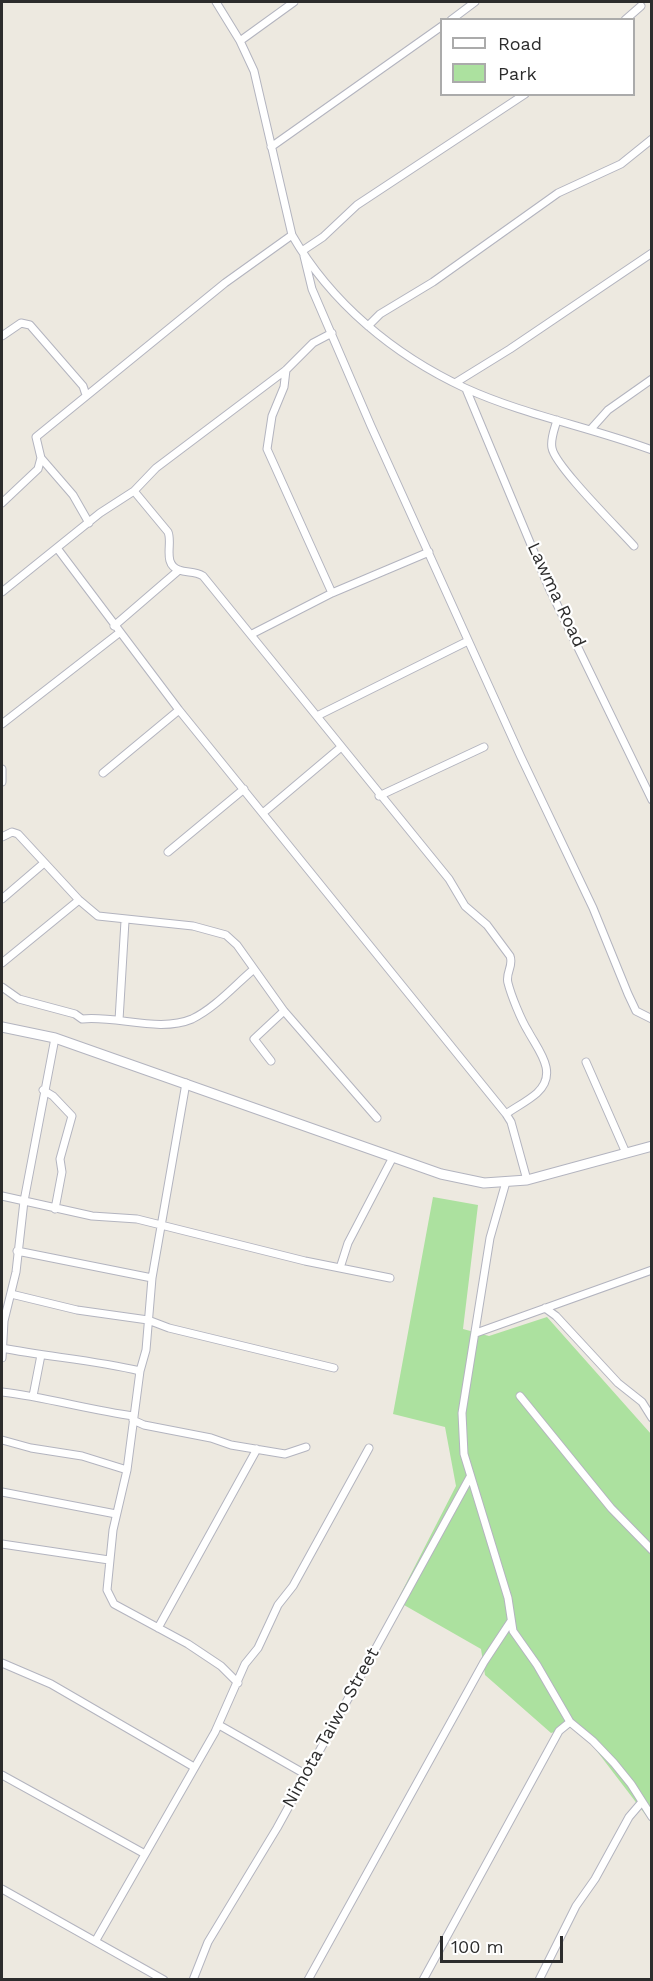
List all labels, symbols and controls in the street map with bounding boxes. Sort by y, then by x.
legend [440,18,635,96]
text: Road [498,33,542,54]
text: Park [498,63,537,84]
street label: Lawma Road [522,539,590,651]
street label: Nimota Taiwo Street [278,1644,384,1812]
scale bar [443,1924,566,1962]
text: 100 m [451,1936,504,1957]

